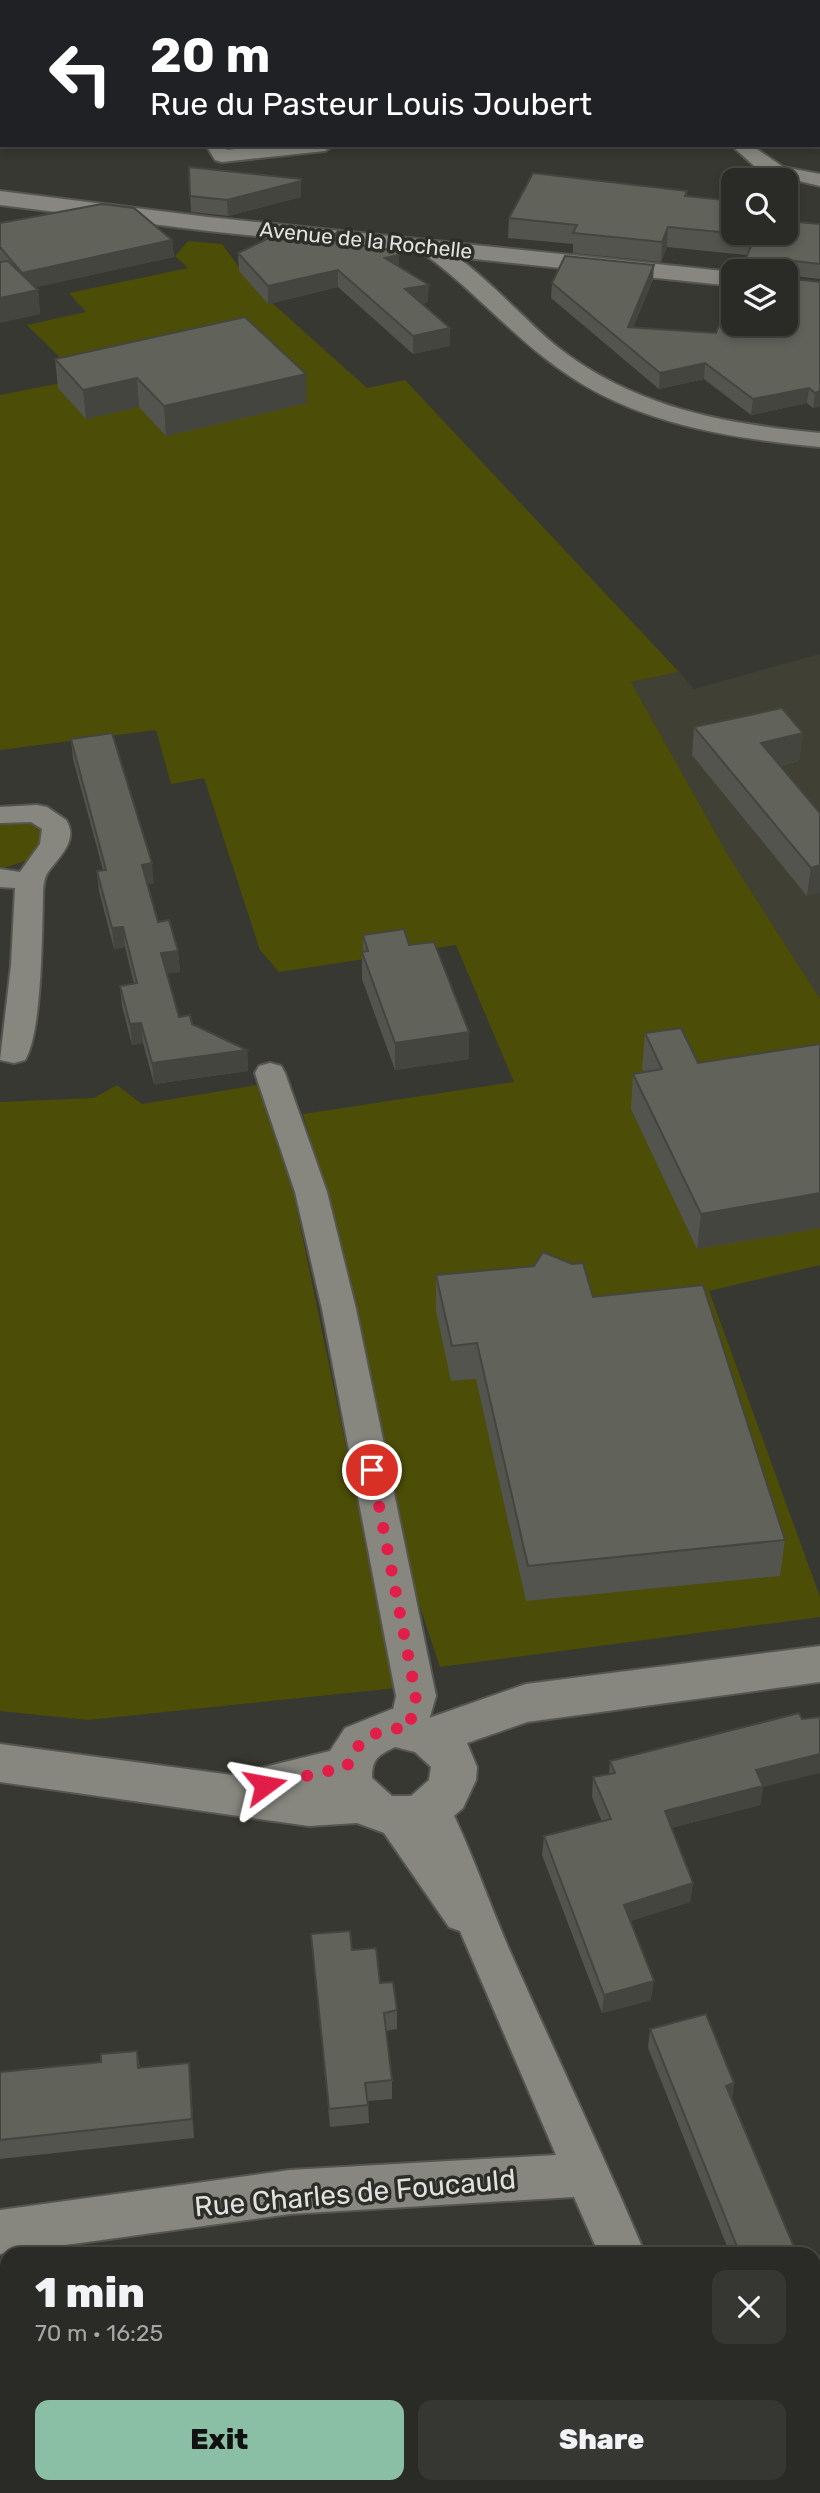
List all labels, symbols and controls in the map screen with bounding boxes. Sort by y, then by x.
text: 20 m [150,26,271,84]
icon: left [35,28,126,119]
text: Rue du Pasteur Louis Joubert [150,85,592,123]
map controls [721,168,798,336]
button: search [721,168,798,245]
street label: Avenue de la Rochelle [258,216,474,264]
button: layers [721,259,798,336]
pin [342,1440,402,1500]
icon: arrive [353,1451,391,1489]
position arrow [228,1748,302,1822]
street label: Rue Charles de Foucauld [193,2163,517,2223]
text: 1 min [35,2268,145,2318]
button: close [712,2270,786,2344]
text: 70 m · 16:25 [35,2319,163,2347]
button: Exit [35,2400,404,2480]
button: Share [418,2400,786,2480]

